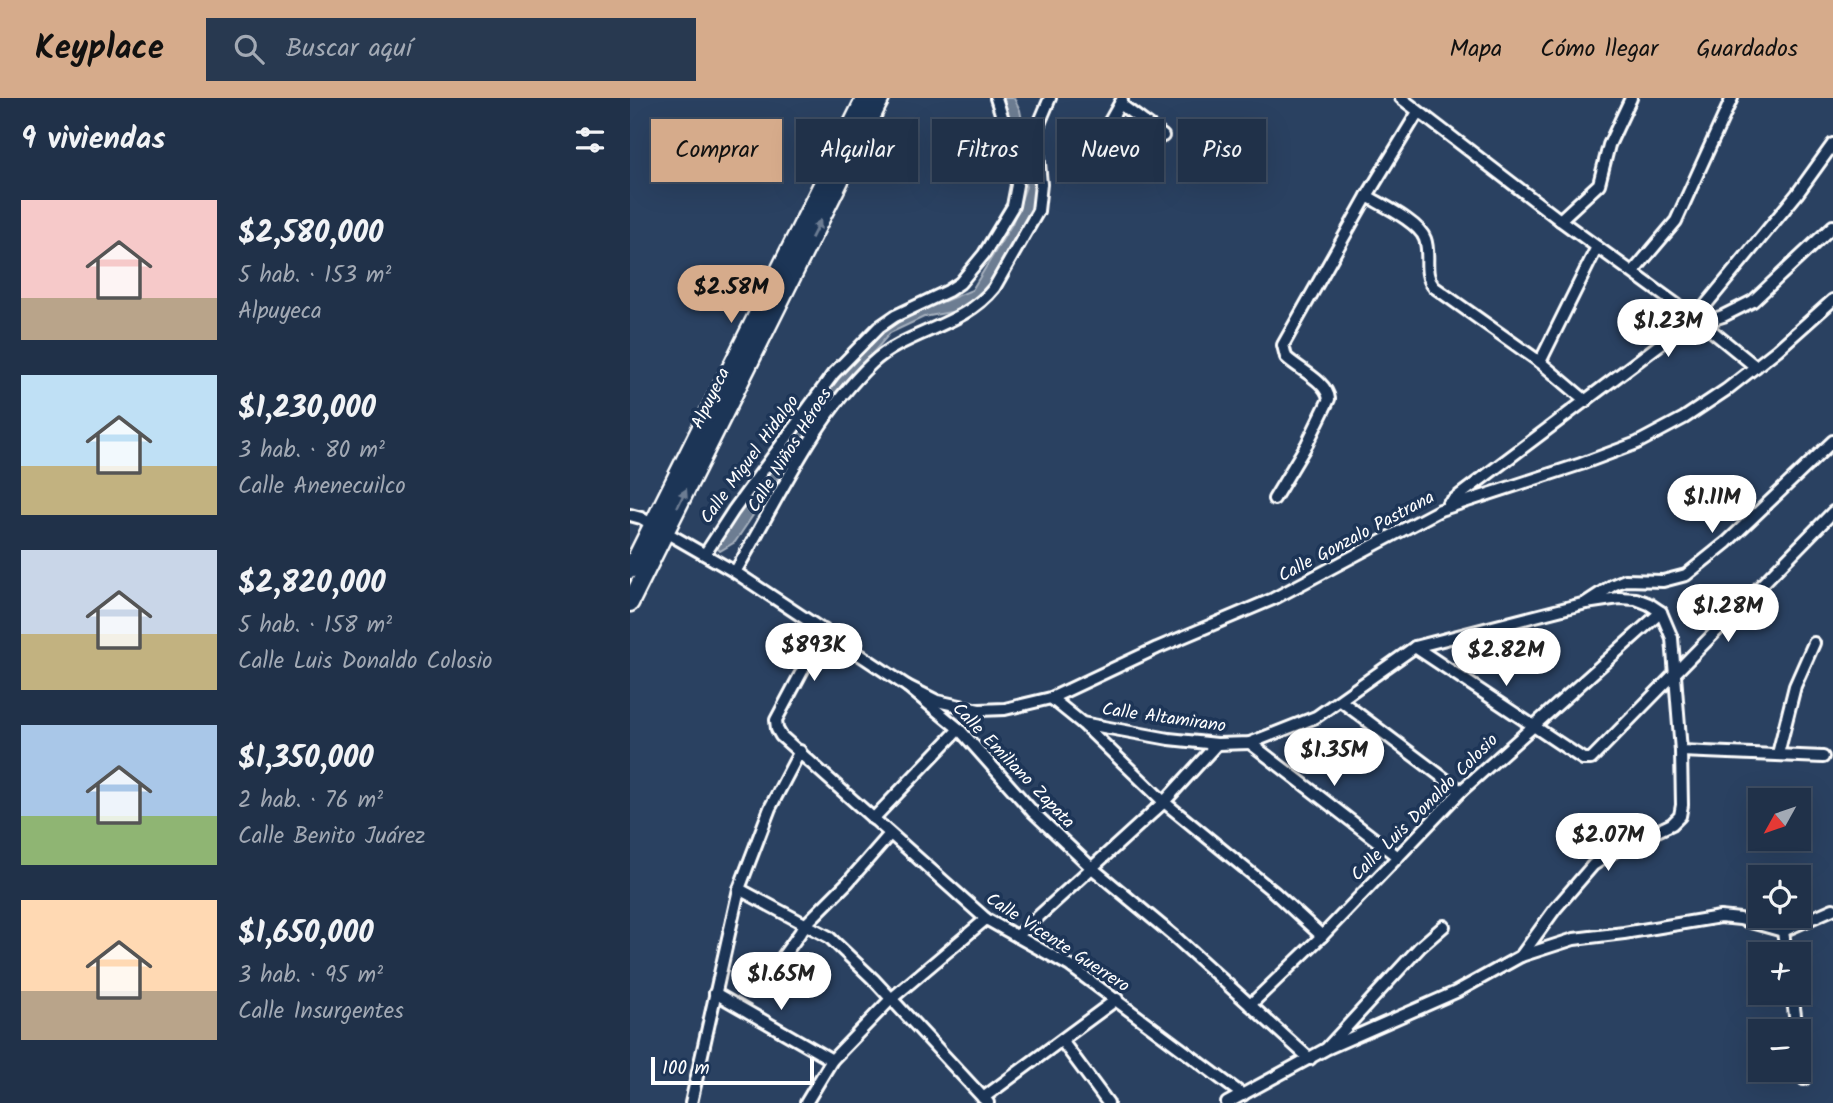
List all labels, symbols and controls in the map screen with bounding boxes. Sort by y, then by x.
search box [206,18,696,81]
text: Keyplace [35,23,164,76]
text: Buscar aquí [286,28,412,70]
icon: search [230,30,268,68]
text: Mapa [1449,30,1502,69]
text: Cómo llegar [1540,30,1658,69]
text: Guardados [1696,30,1798,69]
text: 9 viviendas [21,116,165,164]
chip: Comprar [651,119,782,182]
chip: Alquilar [796,119,918,182]
chip: Filtros [932,119,1043,182]
chip: Nuevo [1057,119,1164,182]
chip: Piso [1178,119,1266,182]
icon: filters [571,121,609,159]
text: $2,580,000 [238,210,383,258]
one-way arrow [811,219,822,239]
icon: home [77,228,161,312]
text: 5 hab. · 153 m² [238,258,391,294]
pin: $2.58M [674,266,788,325]
text: $2.58M [693,270,769,306]
text: Alpuyeca [238,294,322,330]
pin: $1.23M [1611,300,1725,359]
text: $1.23M [1633,304,1703,340]
street label: Alpuyeca [684,363,739,435]
street label: Calle Niños Héroes [740,383,840,519]
text: $1,230,000 [238,385,376,433]
street label: Calle Miguel Hidalgo [693,389,807,531]
icon: home [77,403,161,487]
text: 3 hab. · 80 m² [238,433,385,469]
text: Calle Anenecuilco [238,469,406,505]
pin: $1.11M [1655,476,1769,535]
text: $1.11M [1683,480,1741,516]
street label: Calle Gonzalo Pastrana [1273,484,1440,591]
one-way arrow [676,488,688,508]
text: $2,820,000 [238,560,386,608]
icon: home [77,578,161,662]
pin: $1.28M [1671,584,1785,644]
text: $1.28M [1693,589,1763,625]
text: 5 hab. · 158 m² [238,608,392,644]
pin: $893K [765,624,863,683]
text: $893K [781,628,847,664]
pin: $2.82M [1449,628,1563,688]
text: $2.82M [1468,633,1544,669]
text: Calle Luis Donaldo Colosio [238,644,493,680]
street label: Calle Altamirano [1100,695,1228,742]
street label: Calle Emiliano Zapata [945,696,1081,836]
street label: Calle Luis Donaldo Colosio [1344,727,1506,889]
pin: $1.35M [1277,728,1391,788]
text: $1.35M [1300,733,1368,769]
text: $1,350,000 [238,735,374,783]
icon: home [77,753,161,837]
text: 2 hab. · 76 m² [238,783,383,819]
north arrow [1748,788,1811,850]
map controls [1748,788,1811,1082]
pin: $2.07M [1551,814,1665,873]
text: $2.07M [1572,818,1644,854]
text: Calle Benito Juárez [238,819,425,855]
button: locate [1748,865,1811,928]
street label: Calle Vicente Guerrero [979,886,1135,1001]
text: $1,650,000 [238,910,374,958]
icon: home [77,928,161,1012]
button: + [1748,942,1811,1005]
pin: $1.65M [724,953,838,1012]
text: $1.65M [747,957,815,993]
text: 3 hab. · 95 m² [238,958,383,994]
text: Calle Insurgentes [238,994,404,1030]
button: − [1748,1019,1811,1082]
scale bar [651,1054,814,1086]
text: 100 m [662,1054,710,1084]

